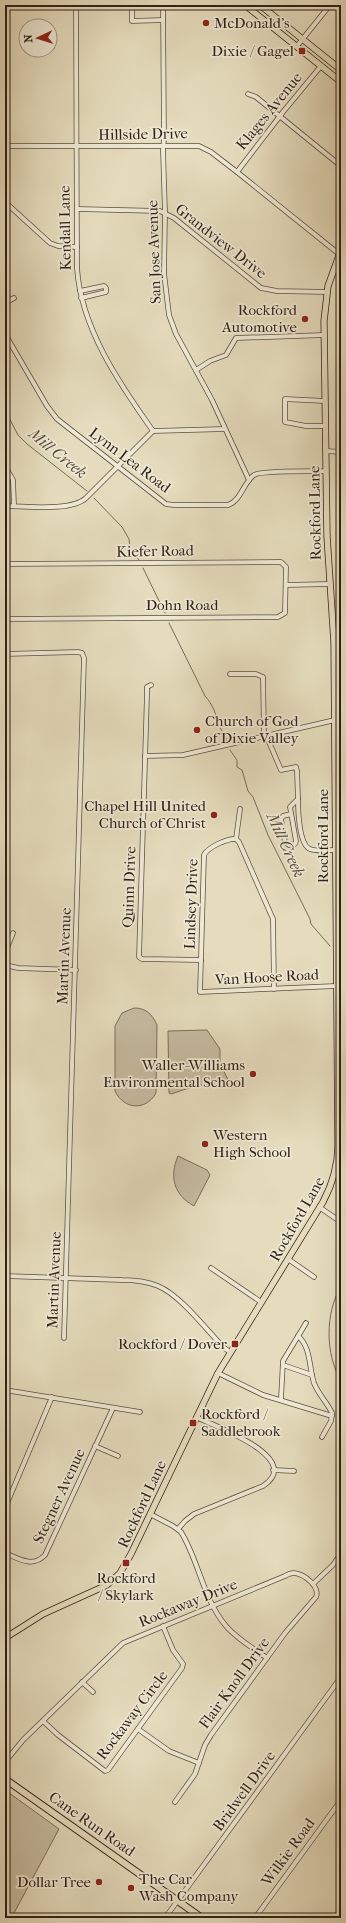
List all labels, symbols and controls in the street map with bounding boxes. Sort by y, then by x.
place label: McDonald's [214,14,290,32]
north arrow [18,18,58,58]
marker: McDonald's [201,18,211,28]
text: N [22,33,35,43]
place label: Dixie / Gagel [211,42,294,60]
marker: Dixie / Gagel [297,46,307,56]
street label: Klages Avenue [232,68,306,153]
street label: Hillside Drive [98,124,189,144]
street label: Kendall Lane [55,185,75,271]
street label: San Jose Avenue [143,199,165,304]
street label: Grandview Drive [172,200,271,283]
place label: Rockford Automotive [221,301,298,336]
marker: Rockford Automotive [300,314,310,324]
water label: Mill Creek [24,423,91,482]
street label: Lynn Lea Road [86,424,175,497]
street label: Rockford Lane [305,465,325,560]
street label: Kiefer Road [116,541,195,561]
street label: Dohn Road [146,596,219,614]
place label: Church of God of Dixie Valley [205,712,299,747]
marker: Church of God of Dixie Valley [192,725,202,735]
street label: Rockford Lane [314,788,332,883]
place label: Chapel Hill United Church of Christ [84,797,207,832]
water label: Mill Creek [262,809,309,880]
marker: Chapel Hill United Church of Christ [209,810,219,820]
street label: Quinn Drive [119,845,139,928]
street label: Lindsey Drive [180,858,202,950]
street label: Martin Avenue [53,907,75,1005]
street label: Van Hoose Road [214,965,320,989]
place label: Waller-Williams Environmental School [103,1056,245,1091]
marker: Waller-Williams Environmental School [248,1069,258,1079]
place label: Western High School [212,1126,291,1161]
marker: Western High School [200,1139,210,1149]
street label: Rockford Lane [266,1173,329,1264]
street label: Martin Avenue [43,1231,65,1329]
place label: Rockford / Dover [118,1335,228,1353]
marker: Rockford / Dover [230,1339,240,1349]
place label: Rockford / Saddlebrook [201,1405,281,1440]
marker: Rockford / Saddlebrook [188,1418,198,1428]
street label: Stegner Avenue [29,1445,89,1546]
street label: Rockford Lane [114,1457,170,1551]
marker: Rockford / Skylark [121,1558,131,1568]
place label: Rockford / Skylark [96,1569,156,1604]
street label: Rockaway Drive [136,1575,240,1631]
street label: Flair Knoll Drive [195,1633,274,1732]
street label: Rockaway Circle [93,1666,172,1763]
street label: Bridwell Drive [209,1747,280,1835]
street label: Cane Run Road [46,1788,139,1861]
street label: Wilkie Road [257,1814,319,1890]
place label: The Car Wash Company [138,1870,239,1905]
place label: Dollar Tree [17,1873,92,1891]
marker: Dollar Tree [94,1877,104,1887]
marker: The Car Wash Company [126,1883,136,1893]

